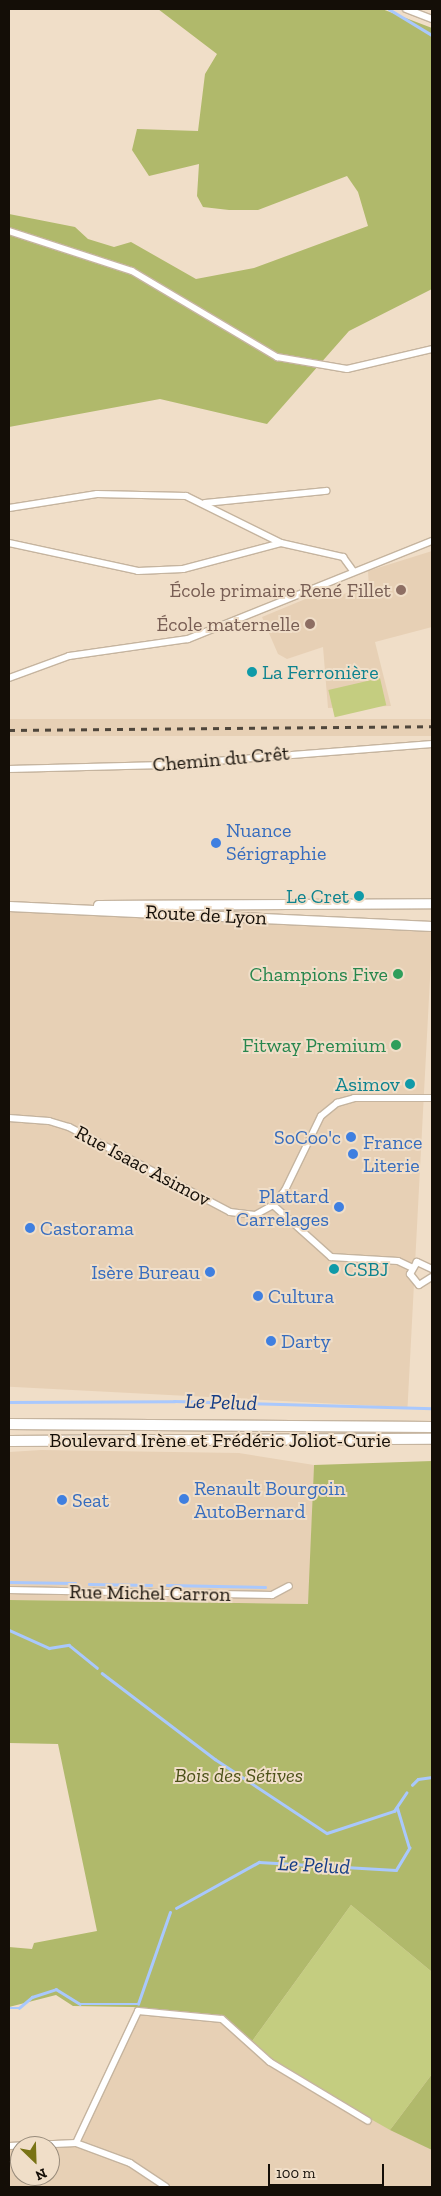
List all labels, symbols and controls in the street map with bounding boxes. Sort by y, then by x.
place label: École primaire René Fillet [169,578,391,602]
marker: École primaire René Fillet [395,584,407,596]
place label: École maternelle [156,612,300,636]
marker: École maternelle [304,618,316,630]
place label: La Ferronière [262,660,379,684]
marker: La Ferronière [246,666,258,678]
street label: Chemin du Crêt [152,741,290,777]
place label: Nuance Sérigraphie [226,819,326,866]
marker: Nuance Sérigraphie [210,837,222,849]
place label: Le Cret [286,884,349,908]
marker: Le Cret [353,890,365,902]
street label: Route de Lyon [145,900,267,930]
place label: Champions Five [250,962,388,986]
marker: Champions Five [392,968,404,980]
place label: Fitway Premium [242,1033,386,1057]
marker: Fitway Premium [390,1039,402,1051]
place label: Asimov [335,1072,400,1096]
marker: Asimov [404,1078,416,1090]
street label: Rue Isaac Asimov [71,1120,215,1212]
place label: SoCoo'c [274,1125,341,1149]
place label: France Literie [363,1130,422,1177]
marker: SoCoo'c [345,1131,357,1143]
marker: France Literie [347,1148,359,1160]
place label: Plattard Carrelages [236,1184,329,1231]
marker: Plattard Carrelages [333,1201,345,1213]
place label: Castorama [40,1216,134,1240]
marker: Castorama [24,1222,36,1234]
place label: CSBJ [344,1257,389,1281]
place label: Isère Bureau [91,1260,200,1284]
marker: CSBJ [328,1263,340,1275]
marker: Isère Bureau [204,1266,216,1278]
place label: Cultura [268,1284,334,1308]
marker: Cultura [252,1290,264,1302]
place label: Darty [281,1329,331,1353]
marker: Darty [265,1335,277,1347]
water label: Le Pelud [184,1388,258,1416]
street label: Boulevard Irène et Frédéric Joliot-Curie [49,1428,391,1452]
place label: Renault Bourgoin AutoBernard [194,1476,345,1523]
place label: Seat [72,1488,109,1512]
marker: Renault Bourgoin AutoBernard [178,1493,190,1505]
marker: Seat [56,1494,68,1506]
street label: Rue Michel Carron [69,1580,231,1606]
park label: Bois des Sétives [175,1763,303,1787]
water label: Le Pelud [277,1851,351,1879]
north arrow [10,2136,60,2186]
scale bar [271,2154,387,2186]
text: N [33,2164,49,2184]
text: 100 m [276,2164,315,2182]

